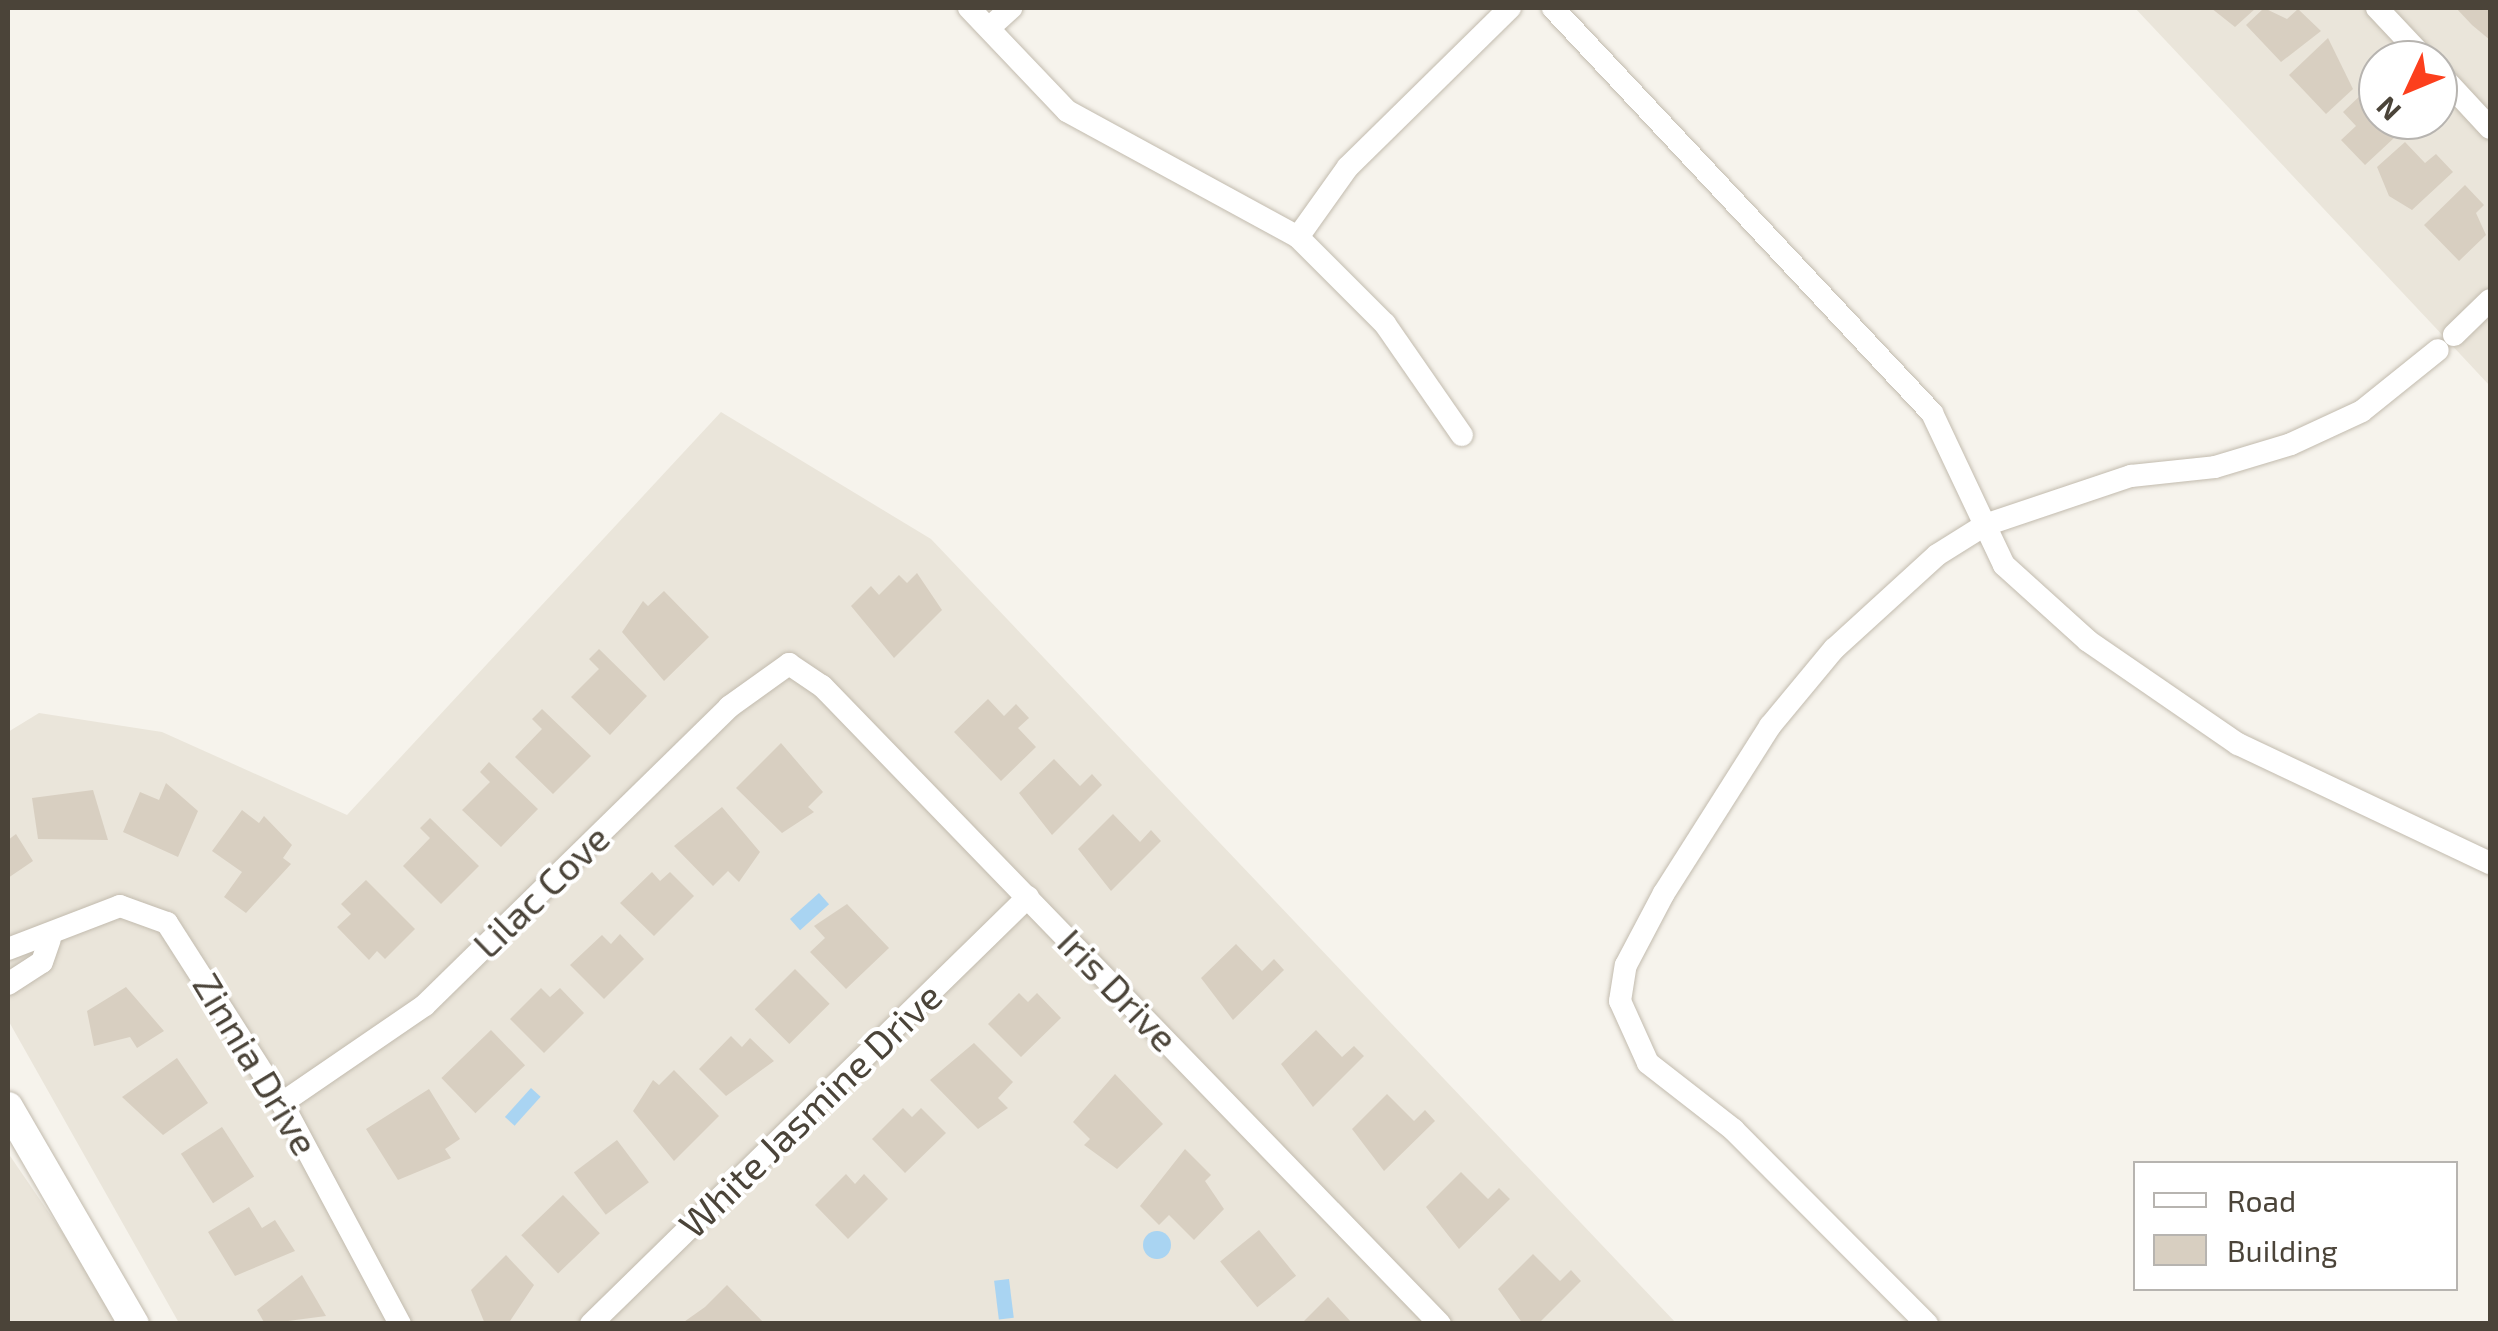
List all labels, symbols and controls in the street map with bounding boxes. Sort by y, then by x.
north arrow [2358,40,2458,140]
text: N [2369,90,2407,129]
street label: Lilac Cove [463,815,619,967]
street label: Iris Drive [1049,919,1187,1061]
street label: Zinnia Drive [184,965,328,1163]
street label: White Jasmine Drive [669,973,951,1247]
legend [2133,1161,2458,1291]
text: Road [2227,1182,2296,1218]
text: Building [2227,1232,2338,1268]

